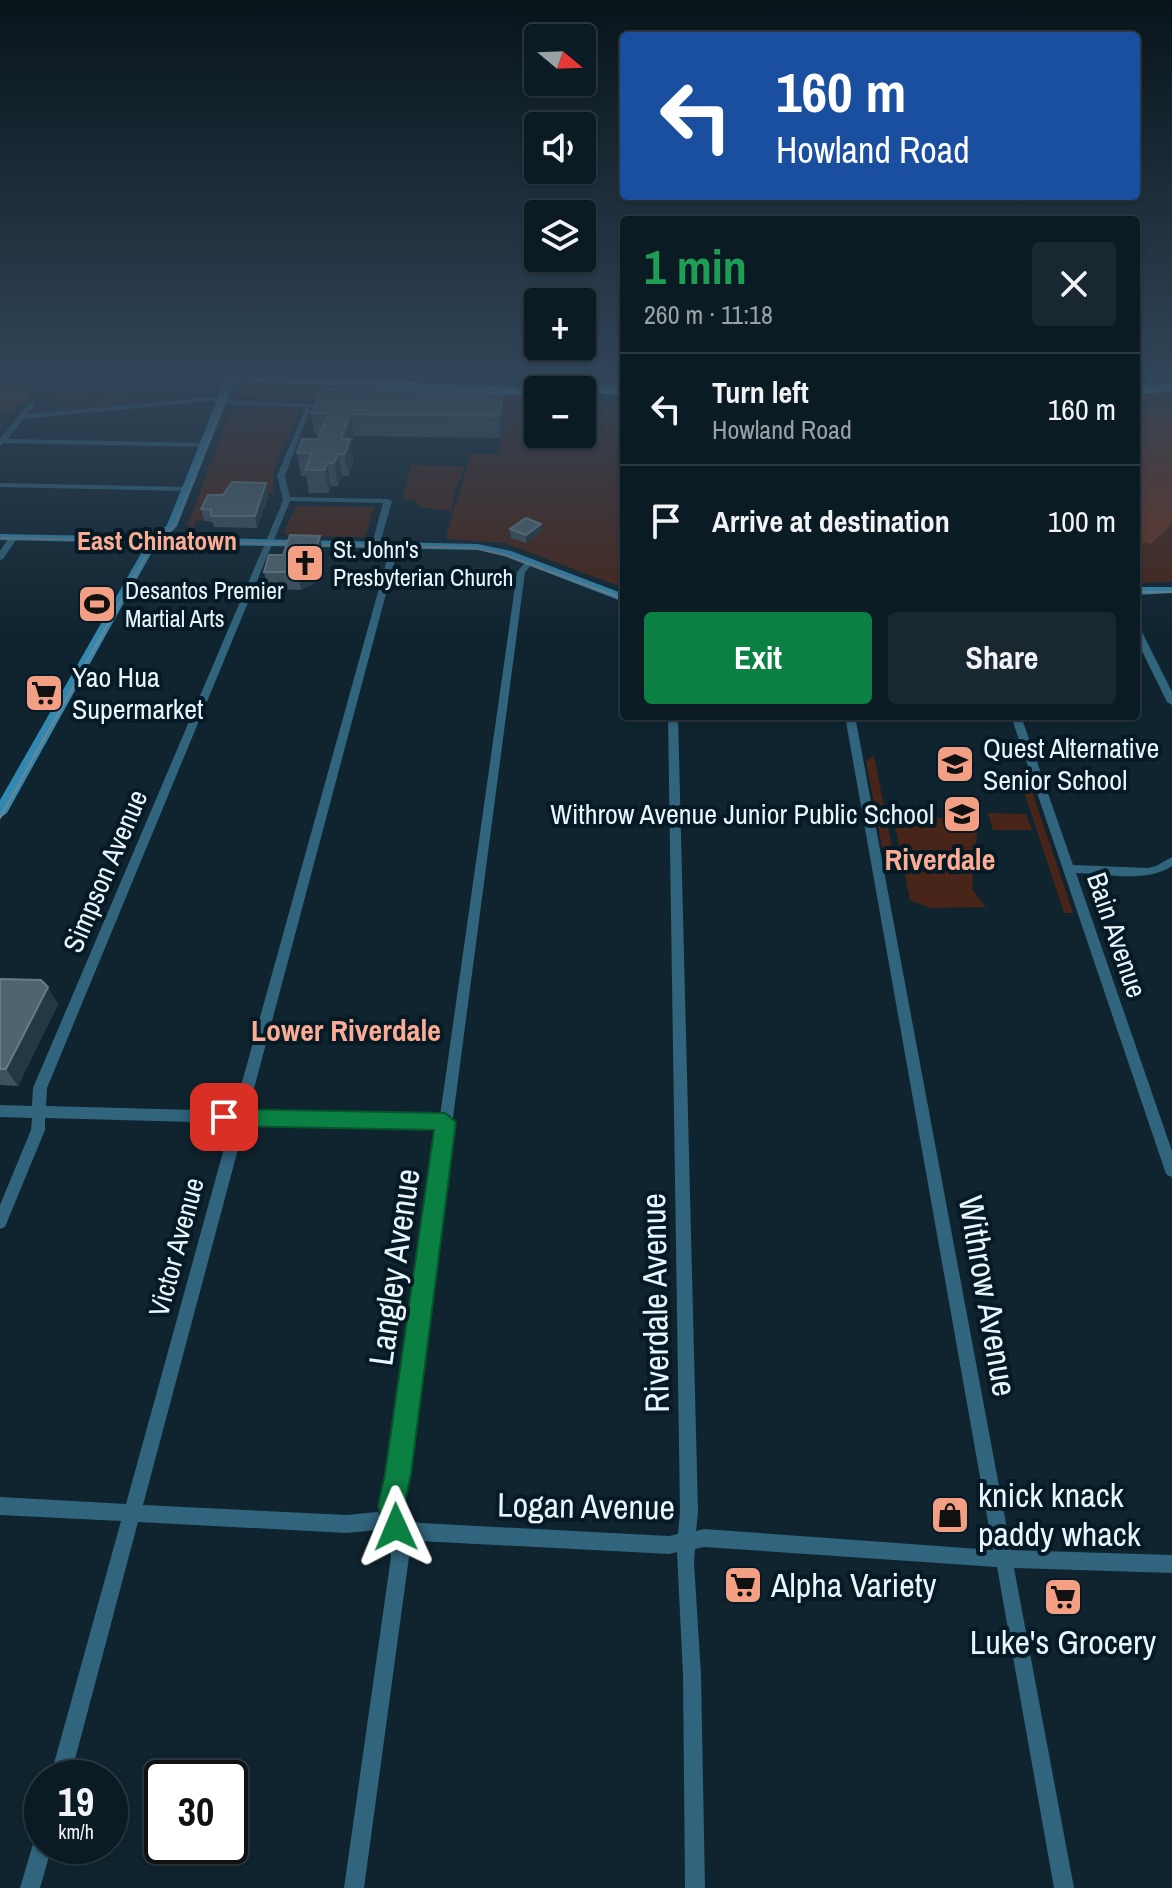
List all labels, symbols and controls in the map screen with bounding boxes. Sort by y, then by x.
north arrow [524,24,596,96]
map controls [524,24,596,448]
text: 160 m [776,54,906,129]
icon: left [644,64,748,168]
button: sound [524,112,596,184]
text: Howland Road [776,126,970,174]
button: layers [524,200,596,272]
text: 1 min [644,234,747,299]
button: close [1032,242,1116,326]
button: + [524,288,596,360]
text: 260 m · 11:18 [644,297,773,332]
text: Turn left [712,372,809,412]
button: − [524,376,596,448]
icon: left [644,387,688,431]
text: 160 m [1048,389,1116,429]
text: Howland Road [712,412,852,447]
icon: arrive [644,499,688,543]
text: Arrive at destination [712,501,950,541]
text: 100 m [1048,501,1116,541]
district label: East Chinatown [77,523,237,558]
place label: St. John's Presbyterian Church [333,533,513,593]
church icon: St. John's Presbyterian Church [284,542,326,584]
place label: Desantos Premier Martial Arts [125,574,284,634]
sports icon: Desantos Premier Martial Arts [76,583,118,625]
button: Exit [644,612,872,704]
button: Share [888,612,1116,704]
place label: Yao Hua Supermarket [72,658,203,728]
supermarket icon: Yao Hua Supermarket [23,672,65,714]
place label: Quest Alternative Senior School [983,729,1159,799]
school or university icon: Quest Alternative Senior School [934,743,976,785]
street label: Simpson Avenue [54,784,156,958]
school or university icon: Withrow Avenue Junior Public School [941,793,983,835]
place label: Withrow Avenue Junior Public School [550,795,934,833]
district label: Riverdale [885,839,995,879]
street label: Bain Avenue [1078,867,1156,1003]
district label: Lower Riverdale [251,1010,441,1050]
pin [190,1083,258,1151]
icon: arrive [202,1095,246,1139]
street label: Langley Avenue [357,1166,431,1368]
street label: Victor Avenue [139,1173,213,1321]
street label: Withrow Avenue [948,1192,1028,1400]
street label: Riverdale Avenue [630,1193,680,1413]
place label: knick knack paddy whack [978,1472,1141,1557]
street label: Logan Avenue [497,1481,675,1531]
position arrow [354,1485,438,1569]
shop icon: knick knack paddy whack [929,1494,971,1536]
place label: Alpha Variety [770,1562,936,1608]
supermarket icon: Alpha Variety [722,1564,764,1606]
supermarket icon: Luke's Grocery [1042,1576,1084,1618]
place label: Luke's Grocery [970,1619,1156,1665]
speed limit sign: 30 [144,1760,248,1864]
text: 19 [58,1775,94,1828]
text: km/h [58,1818,94,1845]

